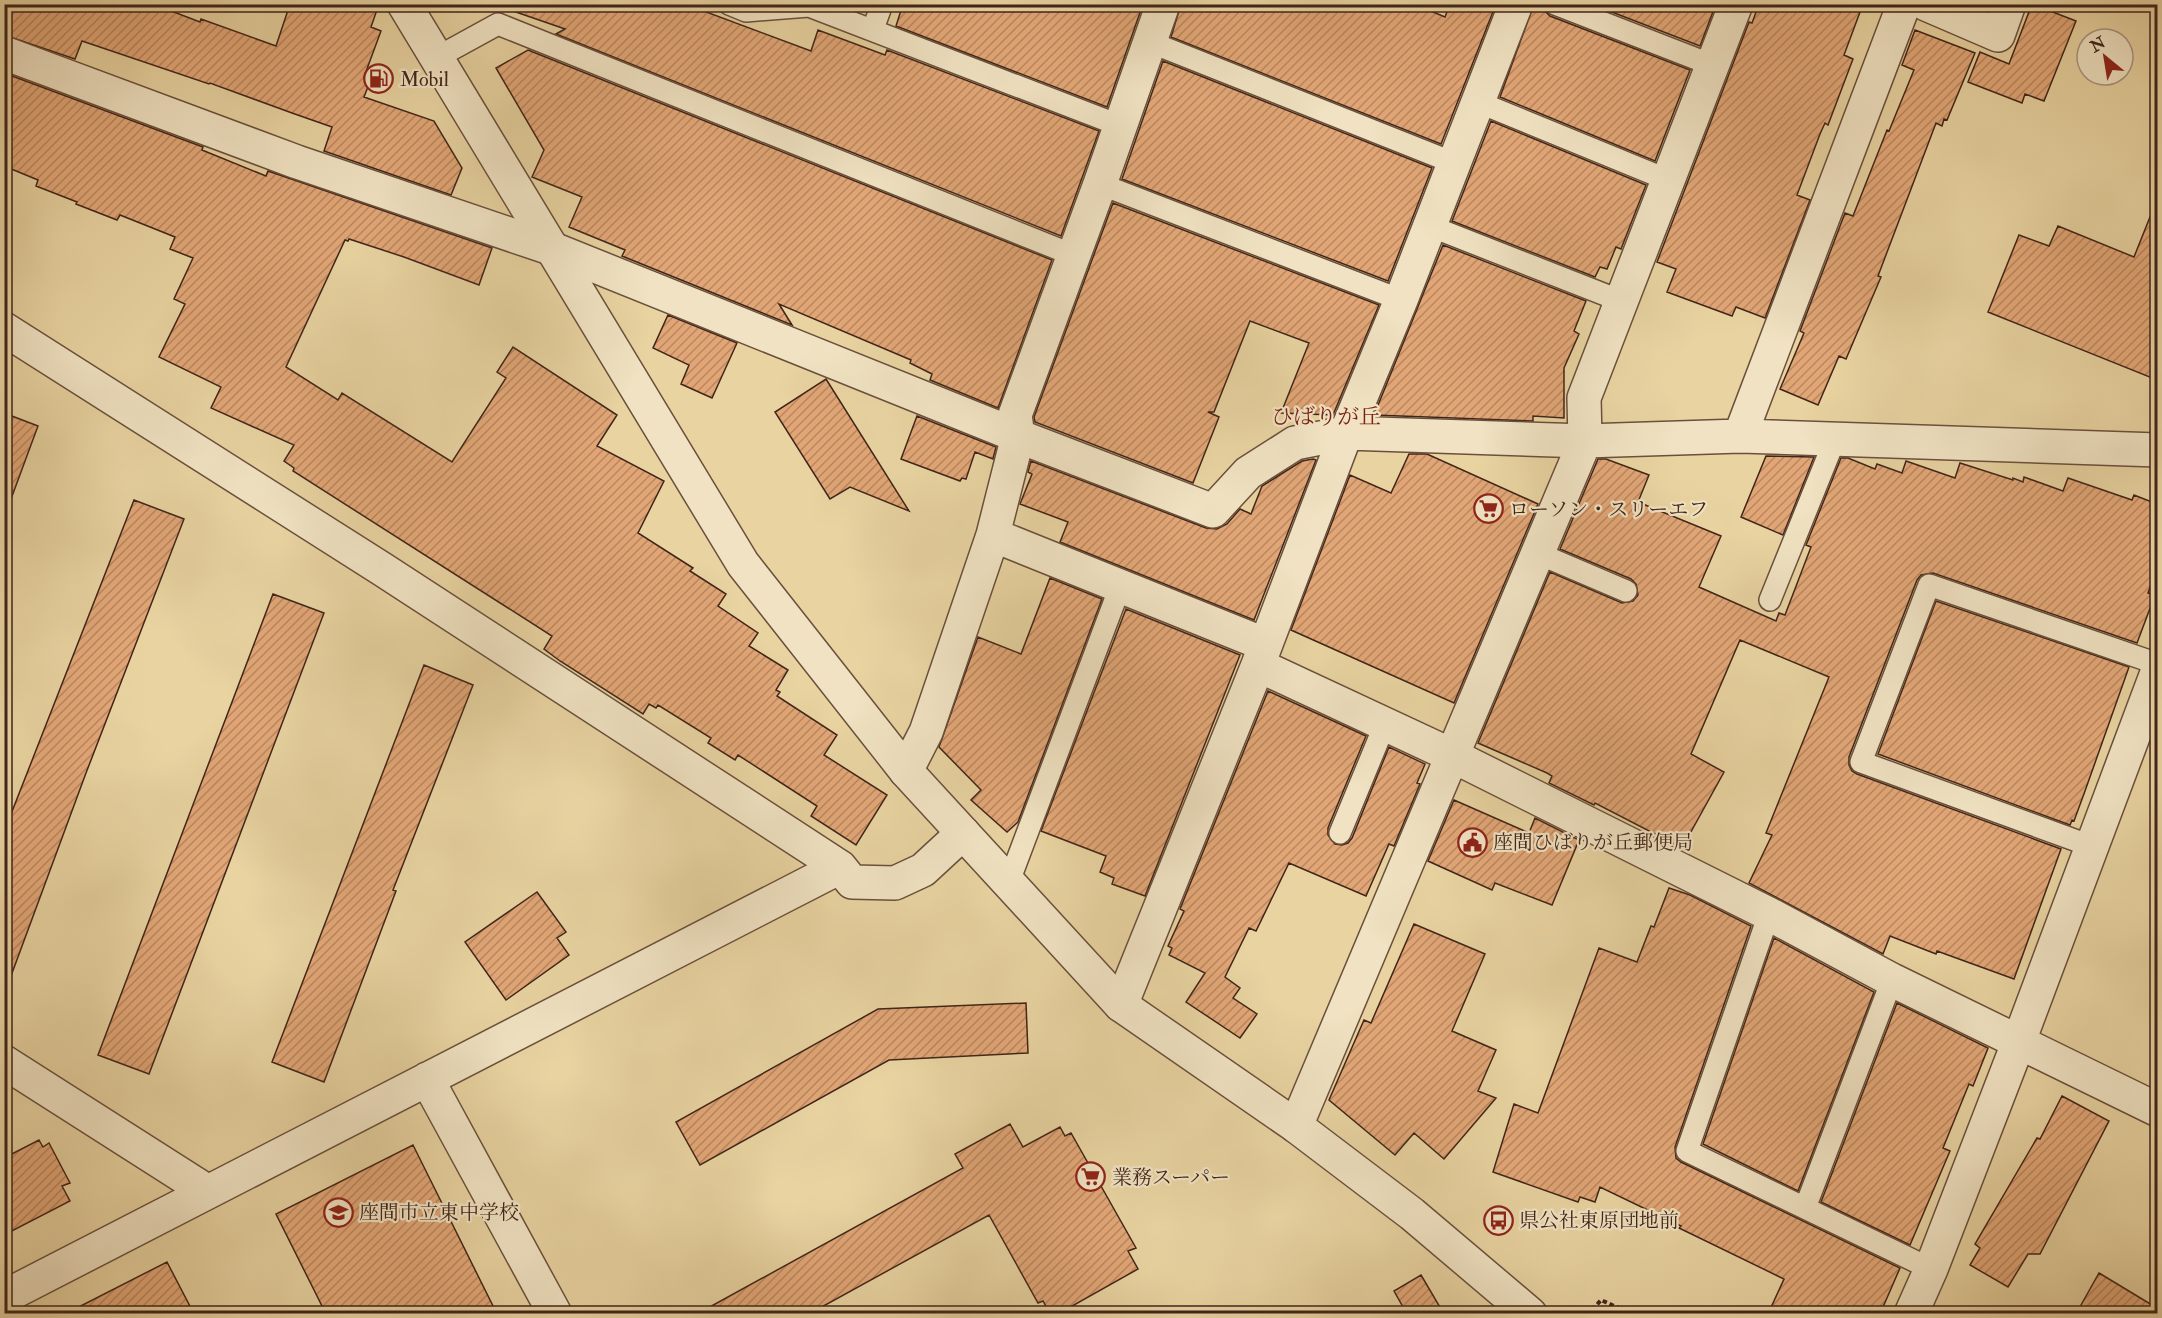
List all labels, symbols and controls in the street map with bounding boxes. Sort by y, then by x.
north arrow [2075,27,2135,87]
text: N [2086,32,2110,58]
fuel station icon: Mobil [363,63,395,95]
place label: Mobil [400,67,449,92]
district label: ひばりが丘 [1271,403,1381,431]
supermarket icon: ローソン・スリーエフ [1472,493,1504,525]
place label: ローソン・スリーエフ [1509,497,1708,522]
public building icon: 座間ひばりが丘郵便局 [1456,826,1488,858]
place label: 座間ひばりが丘郵便局 [1493,830,1693,855]
supermarket icon: 業務スーパー [1075,1161,1107,1193]
place label: 業務スーパー [1112,1165,1230,1190]
school or university icon: 座間市立東中学校 [322,1196,354,1228]
place label: 座間市立東中学校 [359,1200,519,1225]
bus stop icon: 県公社東原団地前 [1482,1204,1514,1236]
place label: 県公社東原団地前 [1519,1208,1679,1233]

